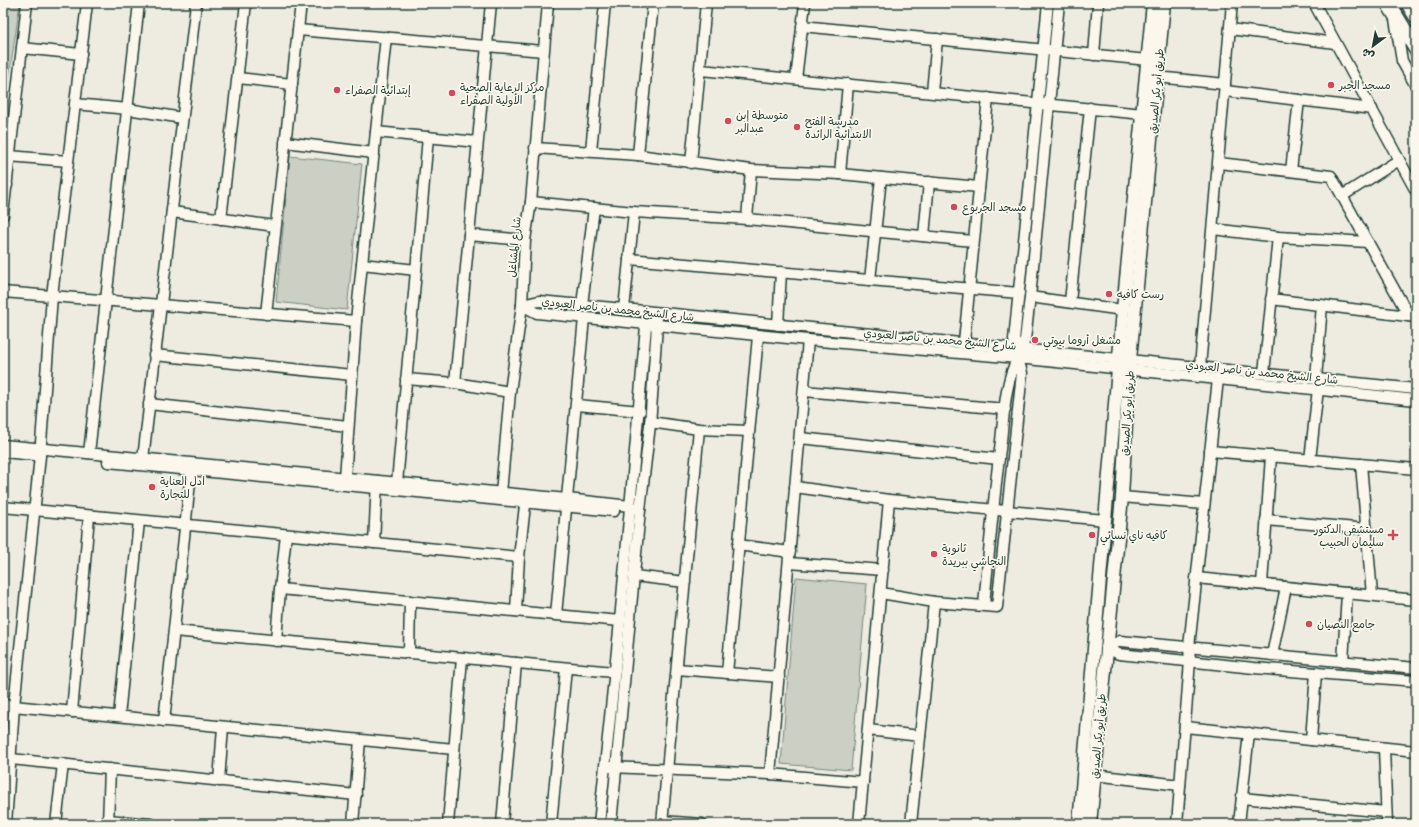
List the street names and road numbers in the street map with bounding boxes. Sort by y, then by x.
street label: طريق أبو بكر الصديق [1145,48,1168,134]
street label: شارع المشاغل [504,216,526,278]
street label: شارع الشيخ محمد بن ناصر العبودي [541,294,695,326]
street label: شارع الشيخ محمد بن ناصر العبودي [863,325,1017,355]
street label: شارع الشيخ محمد بن ناصر العبودي [1185,357,1339,389]
street label: طريق أبو بكر الصديق [1117,370,1138,456]
street label: طريق أبو بكر الصديق [1087,693,1110,779]

